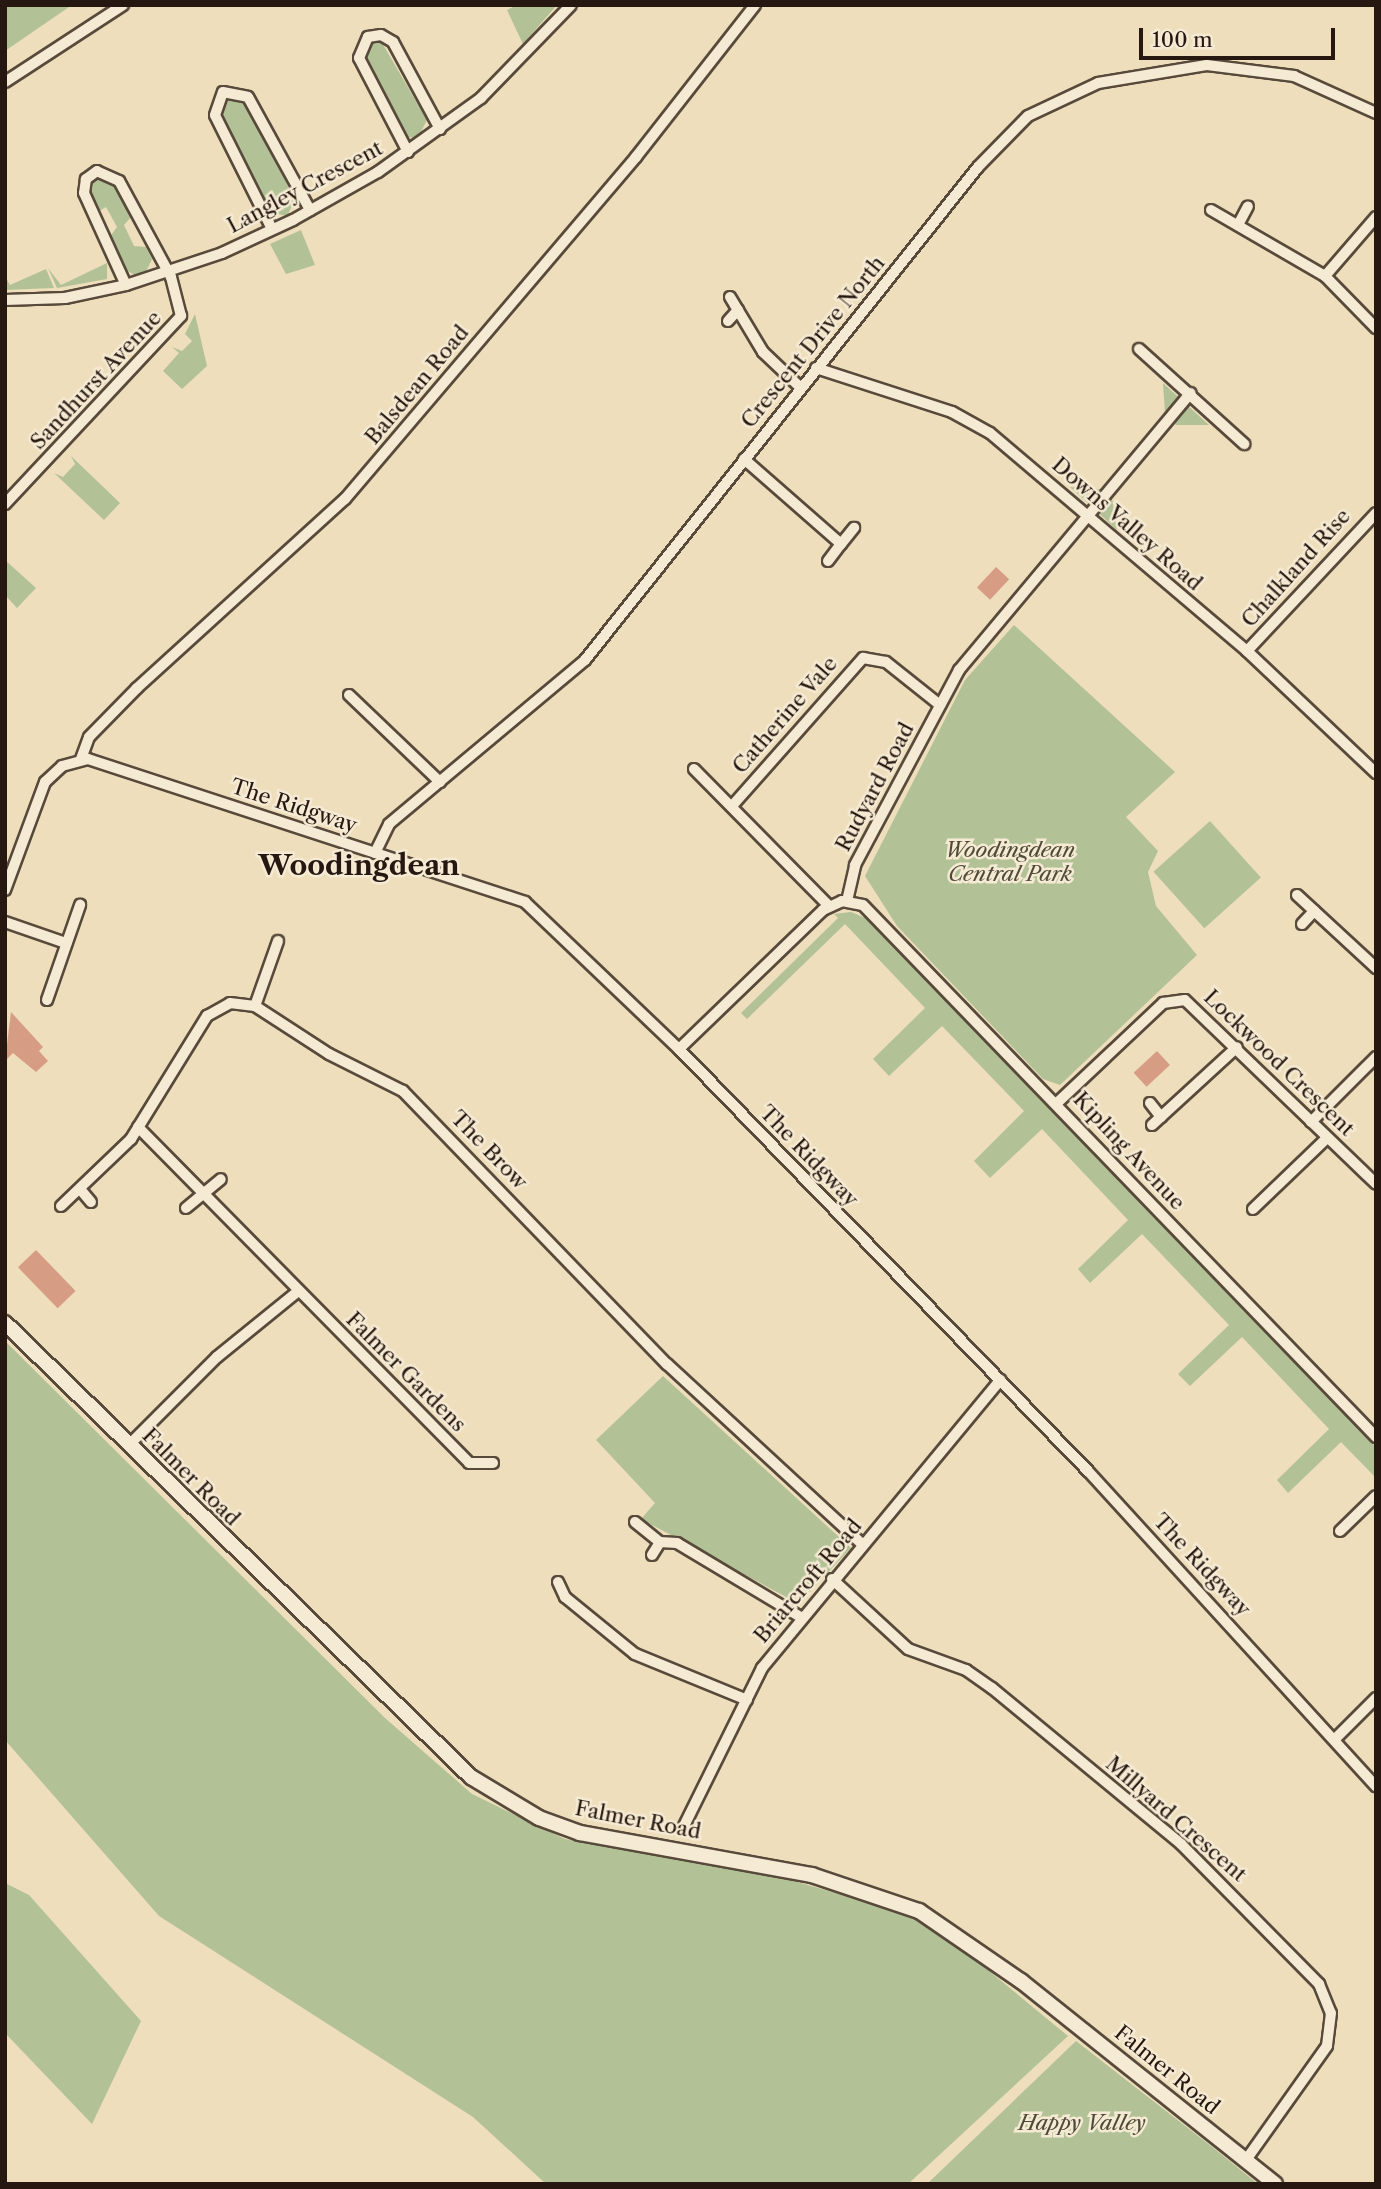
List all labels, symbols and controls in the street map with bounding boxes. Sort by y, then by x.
scale bar [1143,14,1339,58]
text: 100 m [1152,27,1213,52]
street label: Langley Crescent [223,135,387,239]
street label: Crescent Drive North [736,251,890,433]
street label: Sandhurst Avenue [25,305,167,455]
street label: Balsdean Road [360,320,474,450]
street label: Downs Valley Road [1046,452,1208,596]
street label: Chalkland Rise [1236,504,1356,632]
street label: Catherine Vale [727,651,843,779]
street label: Rudyard Road [831,718,919,856]
street label: The Ridgway [228,774,360,838]
park label: Woodingdean Central Park [945,837,1075,887]
district label: Woodingdean [258,848,460,882]
street label: Lockwood Crescent [1199,985,1359,1141]
street label: Kipling Avenue [1068,1087,1190,1215]
street label: The Ridgway [754,1100,864,1212]
street label: The Brow [446,1106,532,1194]
street label: Falmer Gardens [341,1307,471,1437]
street label: Falmer Road [137,1423,245,1531]
street label: The Ridgway [1148,1509,1256,1621]
street label: Briarcroft Road [749,1514,867,1648]
street label: Millyard Crescent [1101,1751,1251,1887]
street label: Falmer Road [573,1795,703,1845]
street label: Falmer Road [1109,2020,1225,2120]
park label: Happy Valley [1018,2110,1146,2136]

